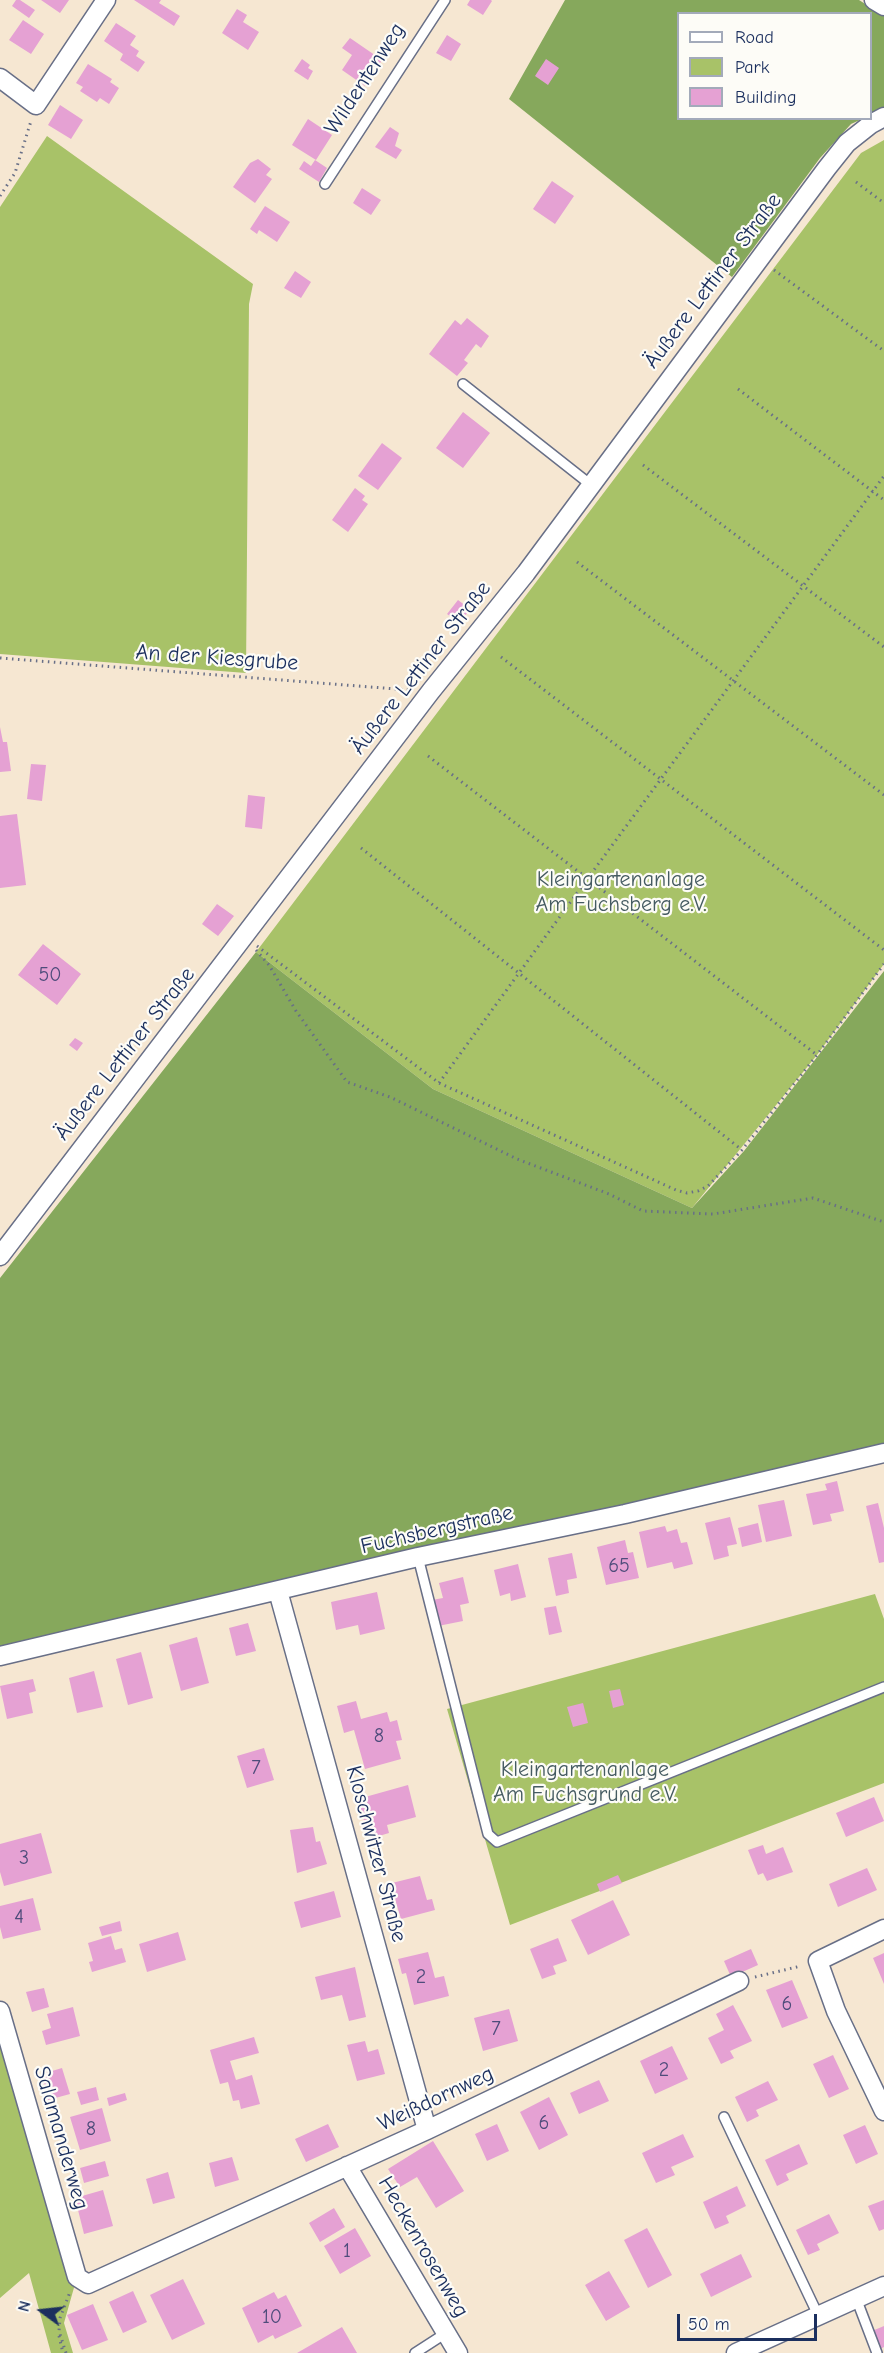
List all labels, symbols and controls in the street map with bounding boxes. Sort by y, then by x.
legend [677,12,872,120]
street label: Wildentenweg [319,18,411,140]
text: Road [735,27,774,48]
text: Park [735,57,769,78]
text: Building [735,87,797,108]
street label: Äußere Lettiner Straße [639,188,787,374]
street label: Äußere Lettiner Straße [345,576,497,760]
street label: An der Kiesgrube [135,639,299,677]
park label: Kleingartenanlage Am Fuchsberg e.V. [535,867,707,918]
street label: Äußere Lettiner Straße [49,962,201,1146]
house number: 50 [38,963,62,987]
street label: Fuchsbergstraße [358,1500,516,1560]
house number: 65 [608,1554,630,1578]
house number: 8 [374,1724,384,1748]
house number: 7 [251,1756,261,1780]
park label: Kleingartenanlage Am Fuchsgrund e.V. [493,1757,677,1808]
street label: Kloschwitzer Straße [340,1763,412,1945]
house number: 3 [19,1846,29,1870]
house number: 4 [14,1905,24,1929]
house number: 2 [416,1965,426,1989]
house number: 6 [782,1992,792,2016]
house number: 7 [491,2017,501,2041]
house number: 2 [659,2058,669,2082]
street label: Weißdornweg [374,2061,498,2137]
street label: Salamanderweg [28,2063,94,2213]
house number: 6 [539,2111,549,2135]
house number: 8 [86,2117,96,2141]
street label: Heckenrosenweg [372,2172,474,2322]
house number: 1 [343,2239,351,2263]
north arrow [12,2281,72,2341]
text: N [15,2299,35,2314]
scale bar [680,2302,820,2340]
house number: 10 [262,2305,282,2329]
text: 50 m [688,2314,730,2335]

